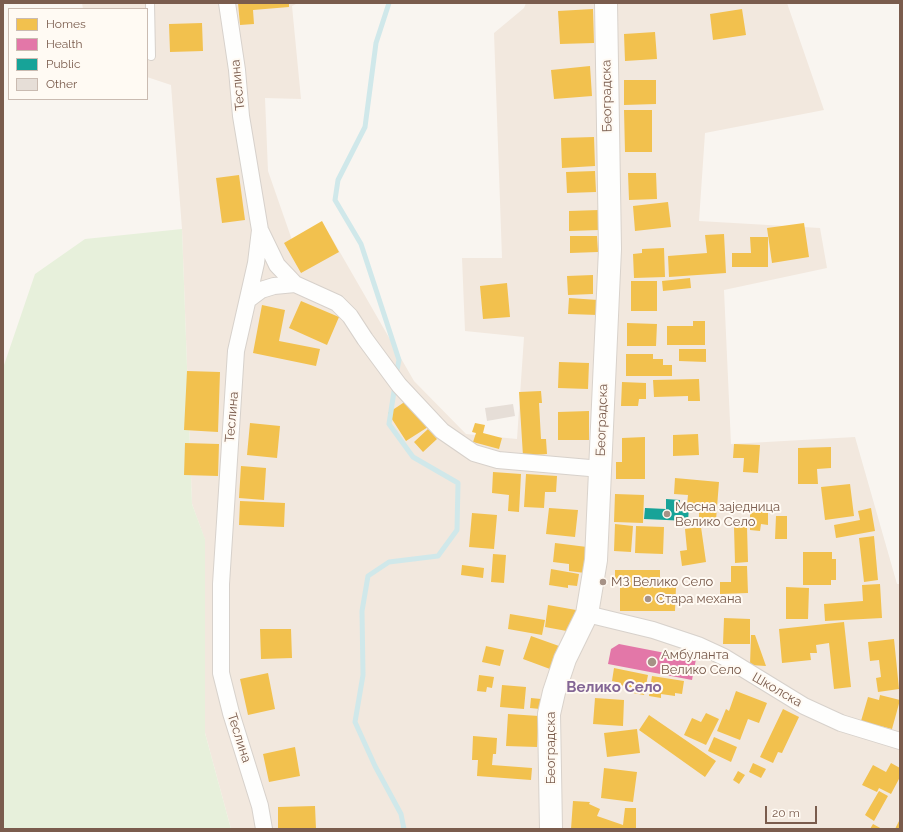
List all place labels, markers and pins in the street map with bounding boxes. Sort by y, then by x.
place label: Месна заједница Велико Село [675,499,780,530]
marker: Месна заједница Велико Село [662,509,672,519]
place label: МЗ Велико Село [611,574,713,590]
marker: МЗ Велико Село [598,577,608,587]
place label: Стара механа [656,591,742,607]
marker: Стара механа [643,594,653,604]
place label: Амбуланта Велико Село [661,647,742,678]
marker: Амбуланта Велико Село [646,656,658,668]

